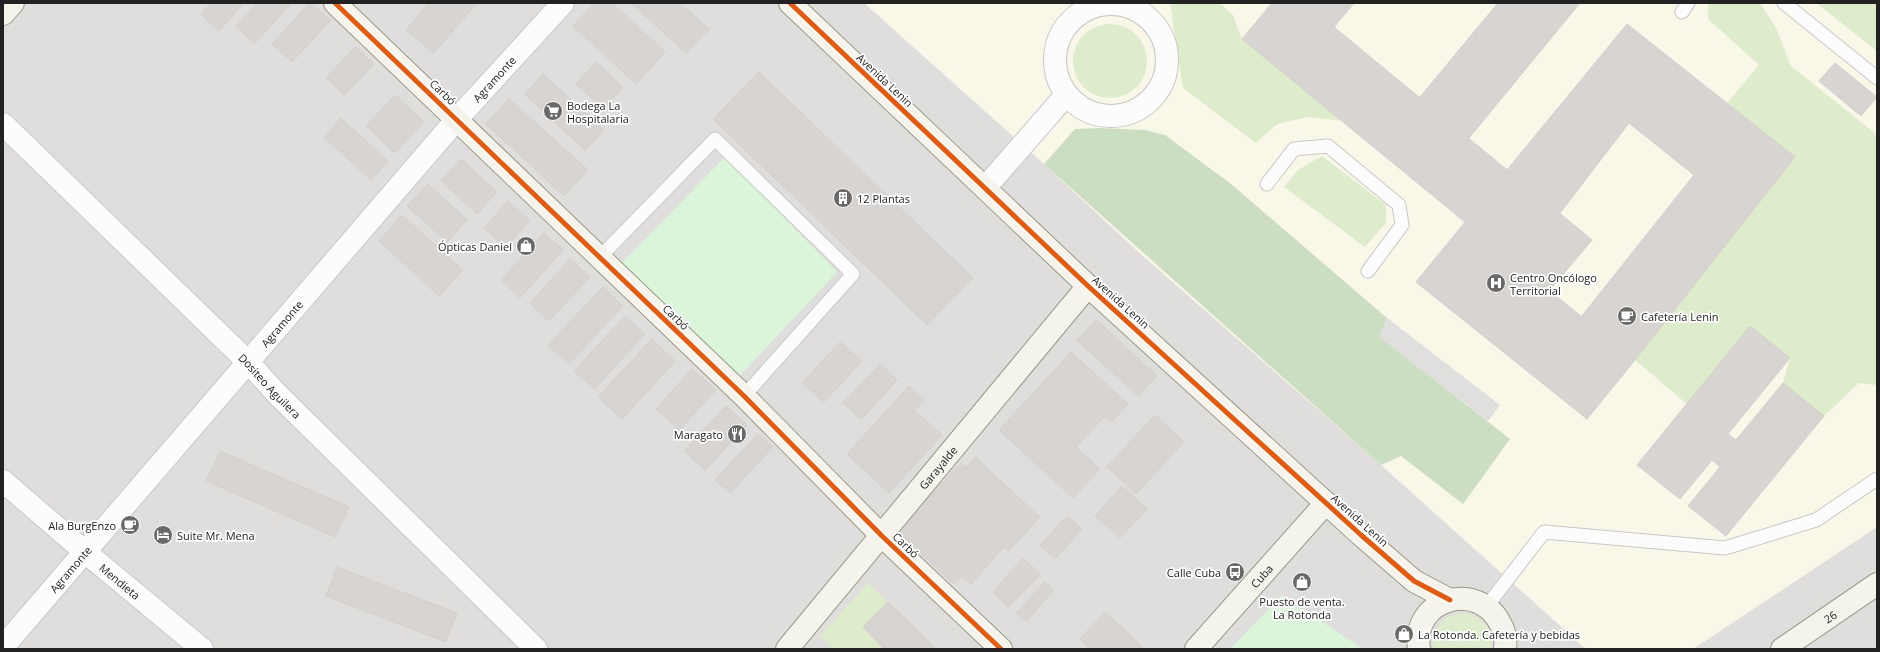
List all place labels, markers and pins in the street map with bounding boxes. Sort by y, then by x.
place label: Bodega La Hospitalaria [567,98,629,126]
supermarket icon: Bodega La Hospitalaria [542,100,564,122]
building icon: 12 Plantas [832,187,854,209]
place label: 12 Plantas [857,191,910,206]
shop icon: Ópticas Daniel [515,235,537,257]
place label: Ópticas Daniel [438,239,512,254]
place label: Centro Oncólogo Territorial [1510,270,1597,298]
hospital icon: Centro Oncólogo Territorial [1485,272,1507,294]
cafe icon: Cafetería Lenin [1616,305,1638,327]
place label: Cafetería Lenin [1641,309,1718,324]
restaurant icon: Maragato [726,423,748,445]
place label: Maragato [674,427,723,442]
cafe icon: Ala BurgEnzo [119,514,141,536]
place label: Ala BurgEnzo [48,518,116,533]
hotel icon: Suite Mr. Mena [152,524,174,546]
place label: Suite Mr. Mena [177,528,255,543]
bus stop icon: Calle Cuba [1224,561,1246,583]
place label: Calle Cuba [1167,565,1221,580]
shop icon: Puesto de venta. La Rotonda [1291,571,1313,593]
place label: Puesto de venta. La Rotonda [1259,594,1345,622]
shop icon: La Rotonda. Cafetería y bebidas [1393,623,1415,645]
place label: La Rotonda. Cafetería y bebidas [1418,627,1580,642]

